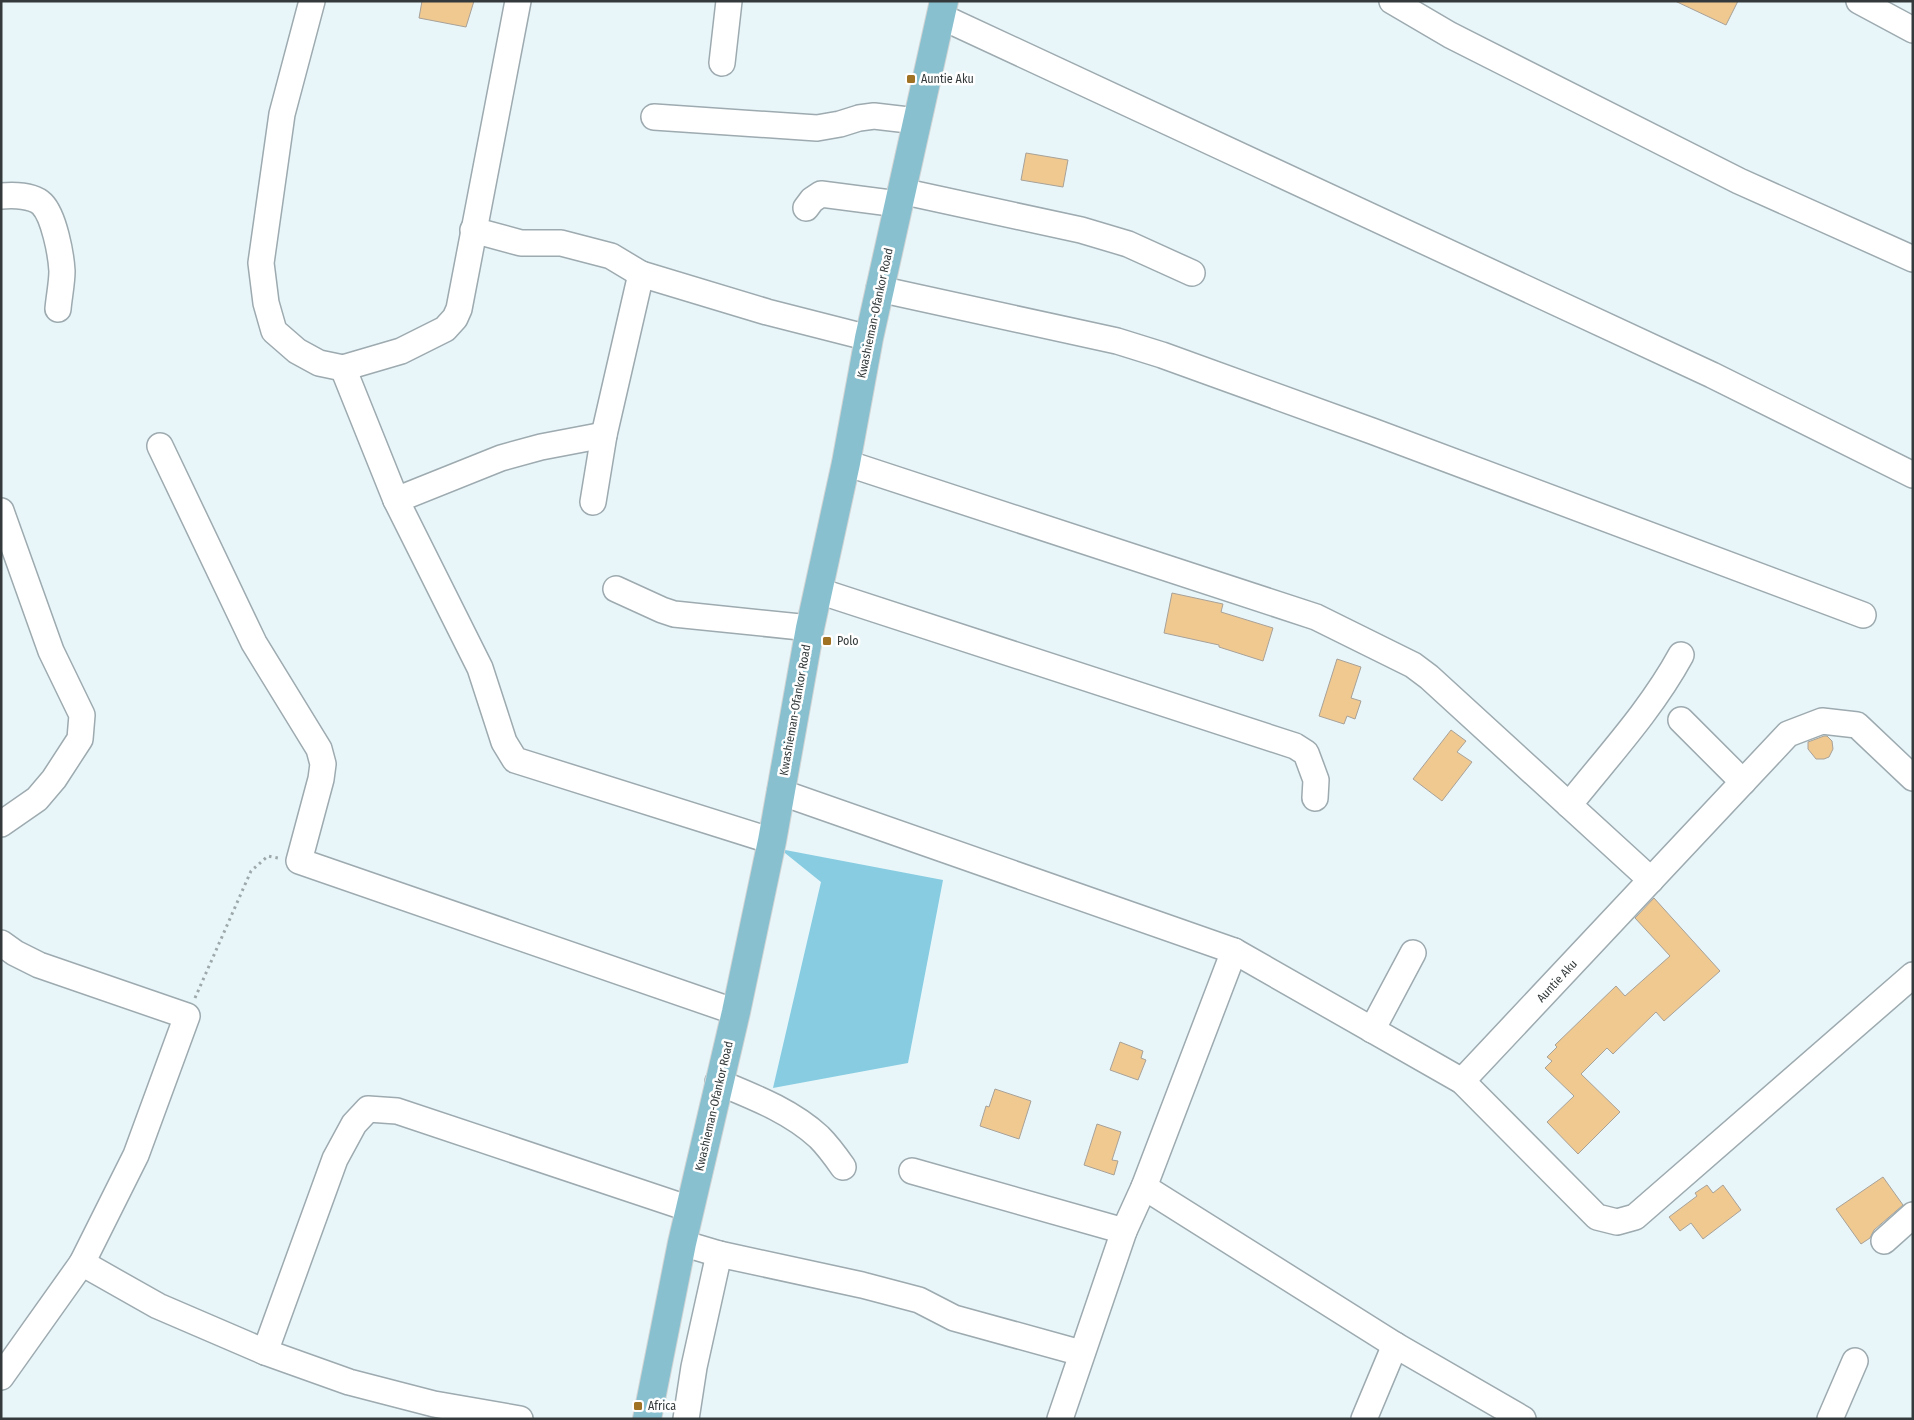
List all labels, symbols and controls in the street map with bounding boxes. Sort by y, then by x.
place label: Auntie Aku [921,72,974,86]
marker: Auntie Aku [905,73,917,85]
street label: Kwashieman-Ofankor Road [854,247,896,379]
place label: Polo [837,634,859,648]
marker: Polo [821,635,833,647]
street label: Kwashieman-Ofankor Road [777,643,813,777]
street label: Auntie Aku [1534,957,1580,1005]
street label: Kwashieman-Ofankor Road [692,1040,736,1172]
place label: Africa [648,1399,676,1413]
marker: Africa [632,1400,644,1412]

